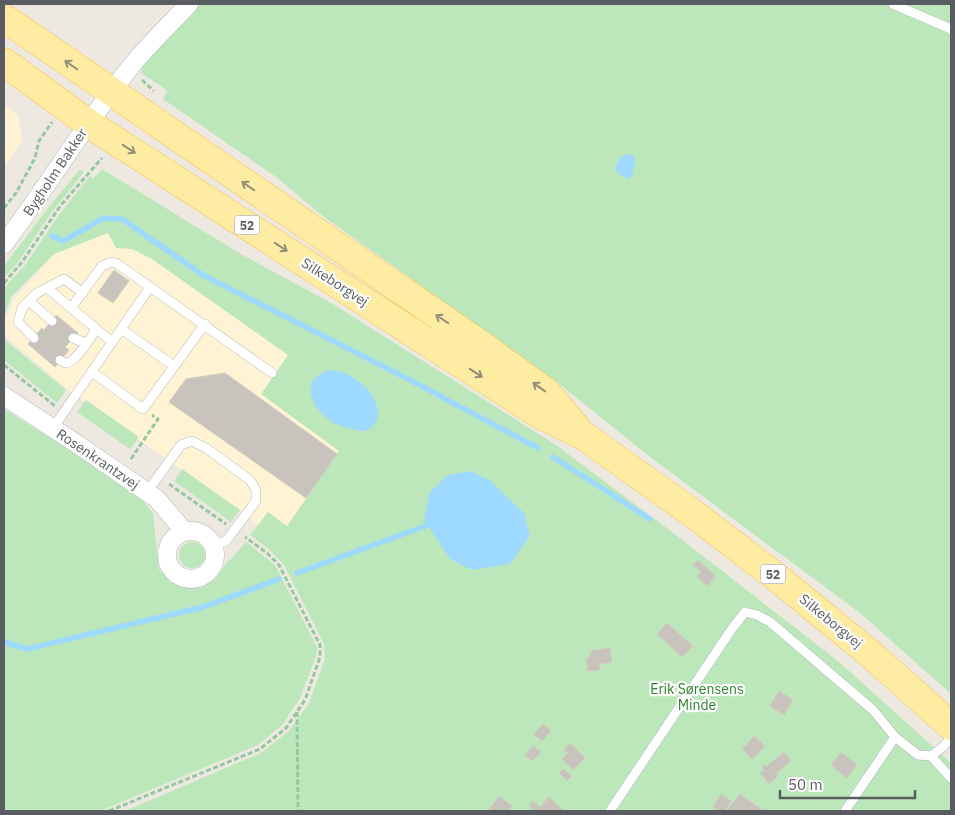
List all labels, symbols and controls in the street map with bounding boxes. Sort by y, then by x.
one-way arrow [65,59,79,69]
street label: Bygholm Bakker [19,125,91,219]
one-way arrow [122,144,136,154]
one-way arrow [241,181,255,191]
road number: 52 [234,216,260,234]
one-way arrow [273,242,287,252]
street label: Silkeborgvej [298,254,372,310]
one-way arrow [436,314,450,324]
one-way arrow [469,368,483,378]
one-way arrow [533,382,547,392]
street label: Rosenkrantzvej [53,425,143,493]
road number: 52 [760,564,786,584]
street label: Silkeborgvej [796,590,866,652]
park label: Erik Sørensens Minde [650,680,744,714]
scale bar [780,768,915,800]
text: 50 m [788,775,823,794]

